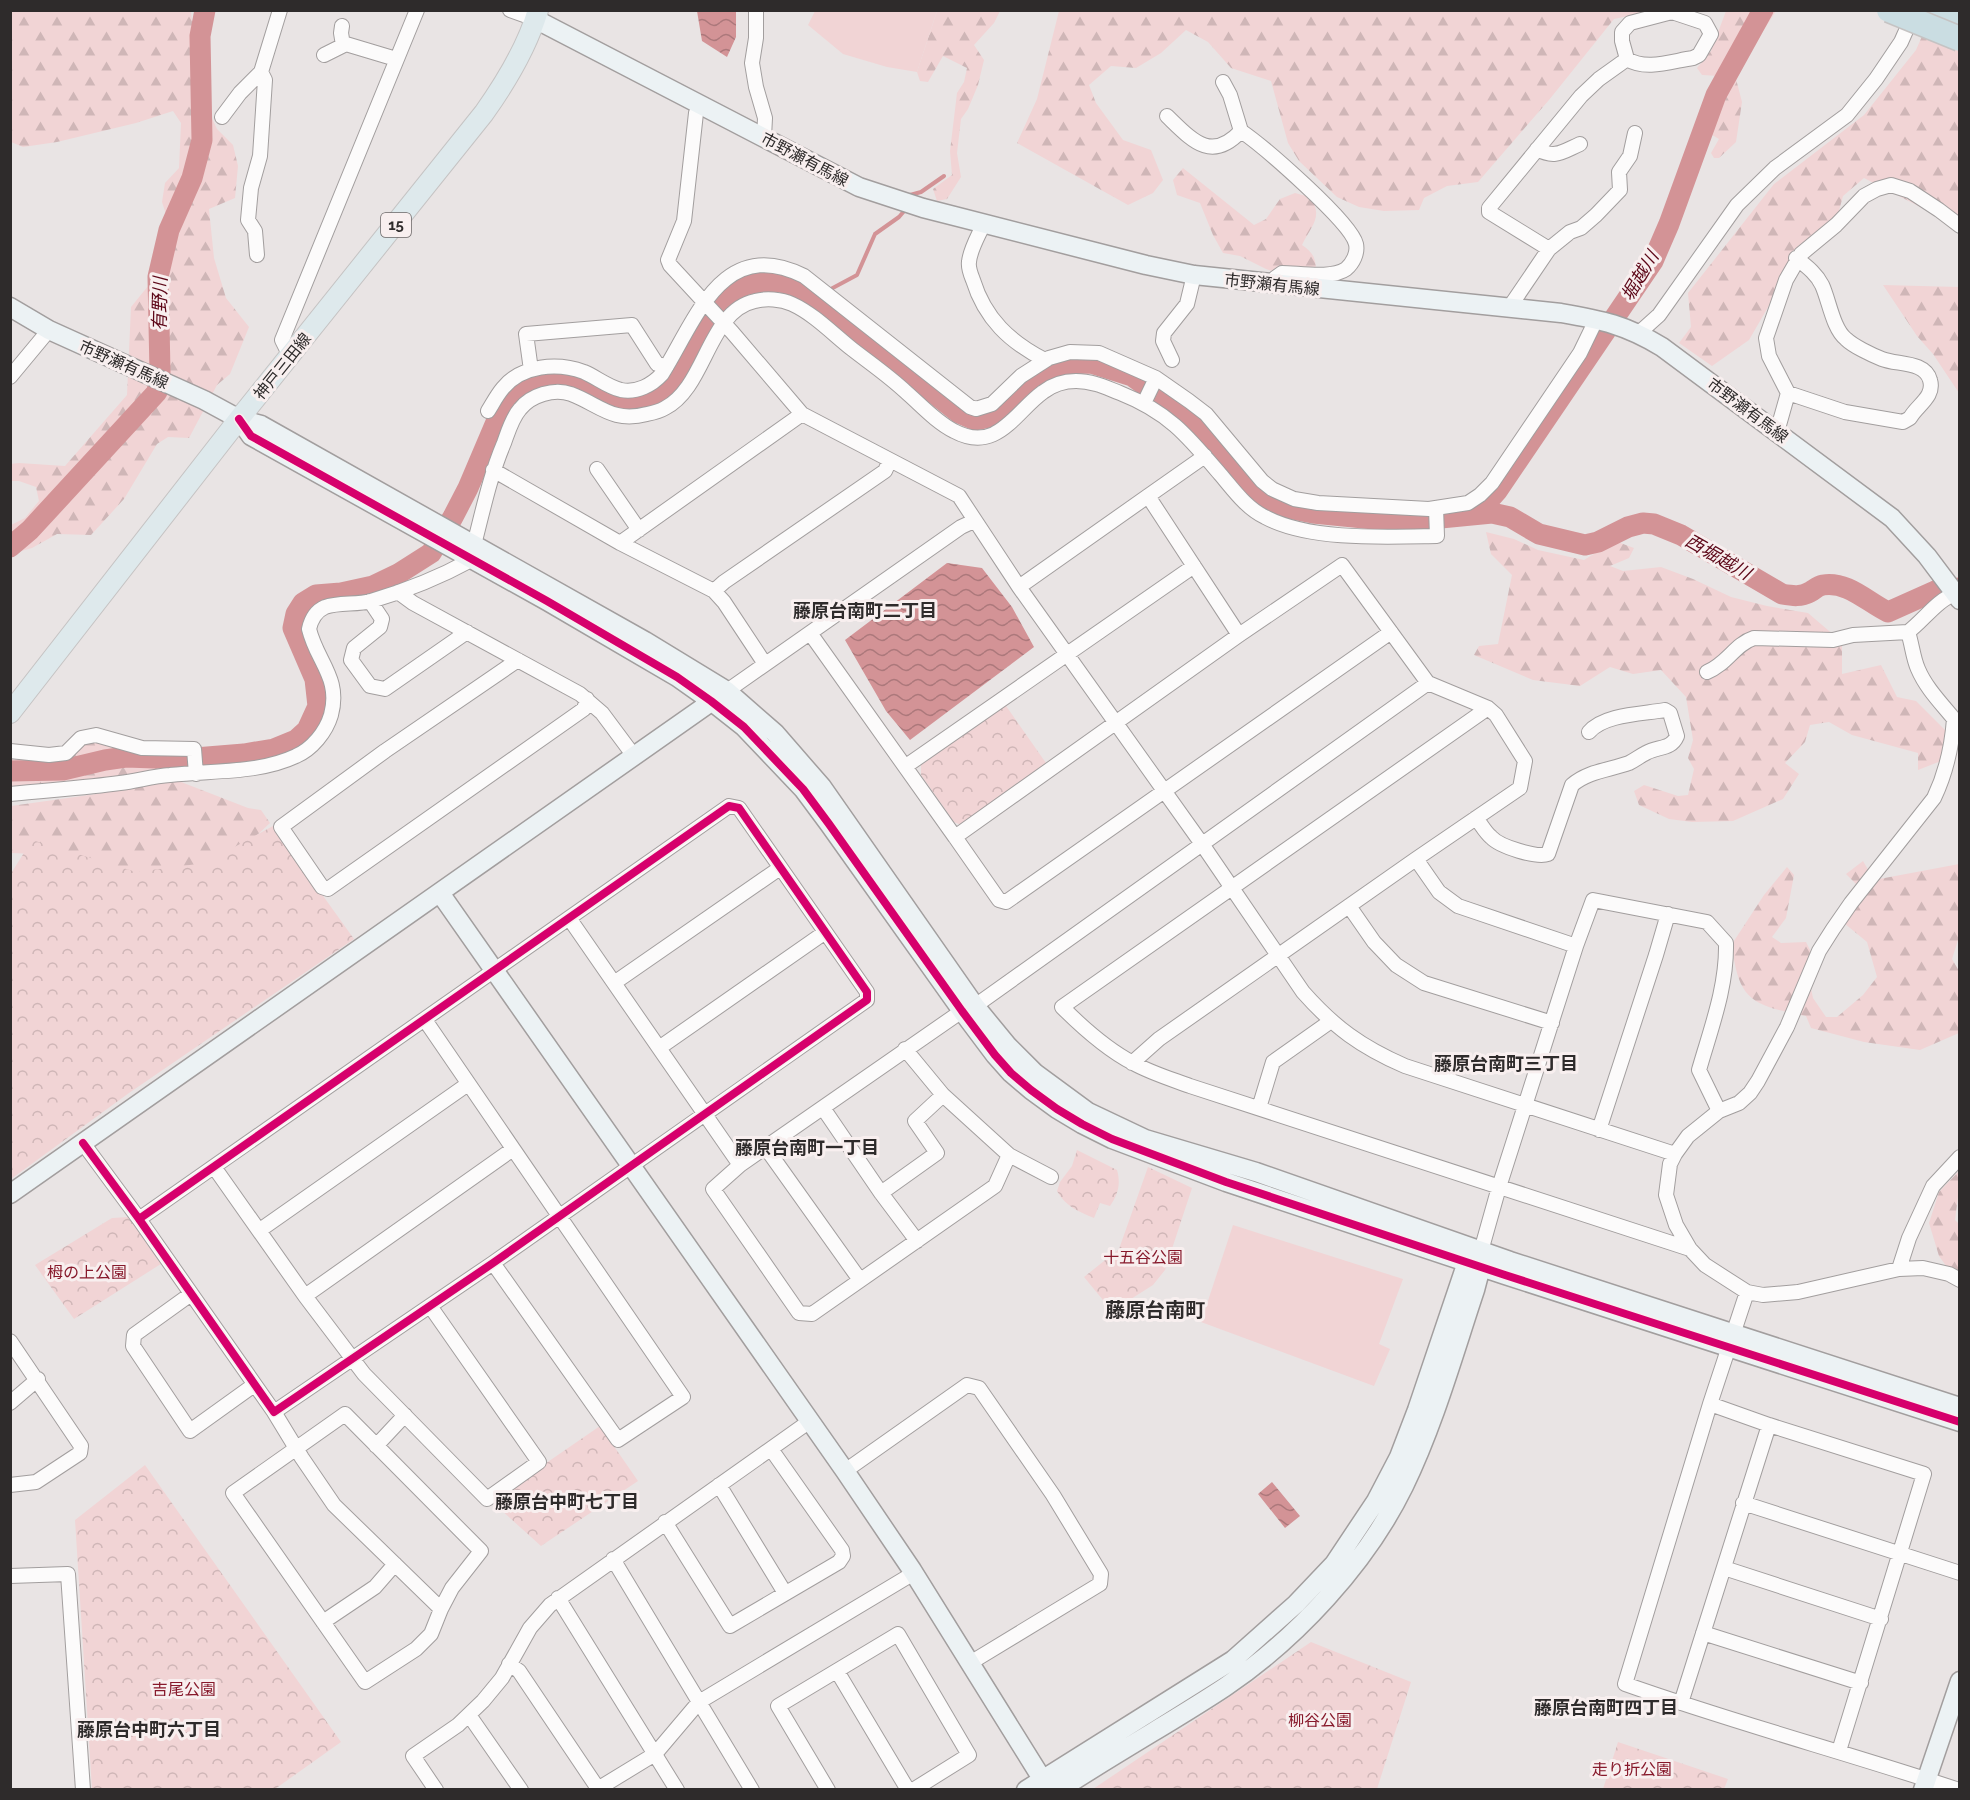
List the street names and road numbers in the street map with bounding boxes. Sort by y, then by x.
street label: 市野瀬有馬線 [758,129,852,190]
road number: 15 [381,213,411,237]
street label: 市野瀬有馬線 [1223,270,1321,299]
street label: 神戸三田線 [250,329,315,403]
street label: 市野瀬有馬線 [76,336,172,393]
street label: 市野瀬有馬線 [1704,374,1792,447]

